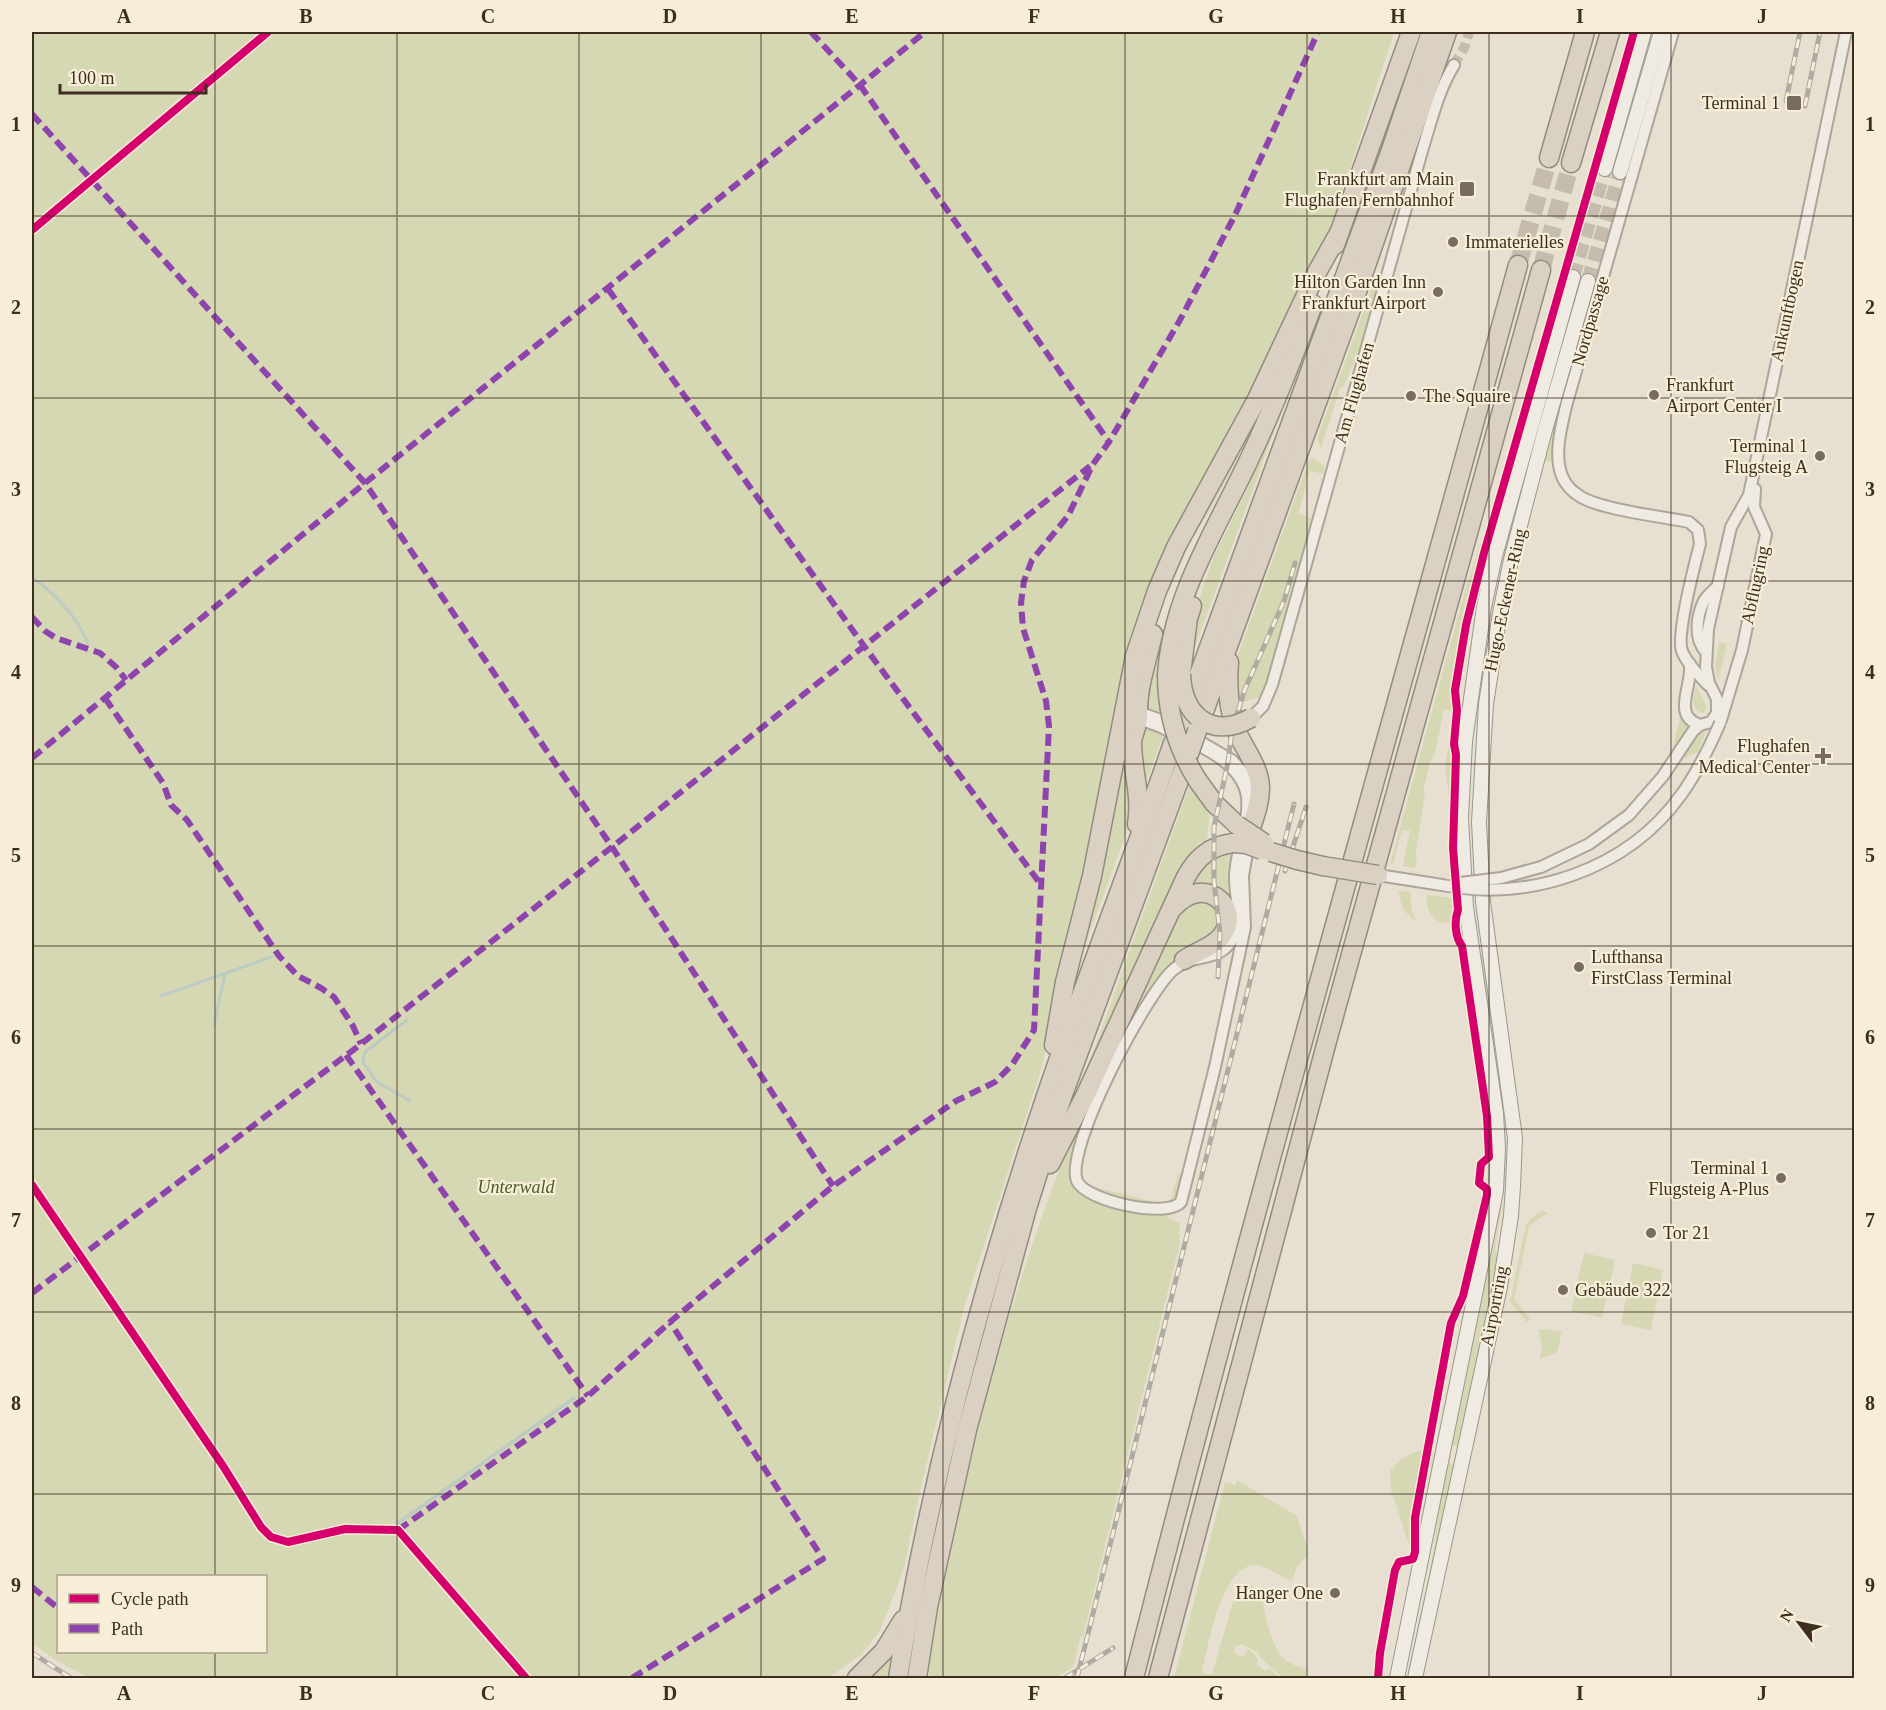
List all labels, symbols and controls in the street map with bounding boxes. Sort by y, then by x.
text: A [117,5,132,27]
text: B [299,5,313,27]
text: C [481,5,495,27]
text: D [663,5,677,27]
text: E [845,5,859,27]
text: F [1028,5,1040,27]
text: G [1208,5,1224,27]
text: H [1390,5,1406,27]
text: I [1576,5,1584,27]
text: J [1757,5,1767,27]
scale bar [60,57,206,95]
text: 100 m [69,68,115,88]
place label: Terminal 1 [1702,93,1780,113]
marker: Terminal 1 [1785,94,1803,112]
text: 1 [11,113,21,135]
text: 1 [1865,113,1875,135]
place label: Frankfurt am Main Flughafen Fernbahnhof [1285,169,1454,210]
marker: Frankfurt am Main Flughafen Fernbahnhof [1458,180,1476,198]
place label: Immaterielles [1465,232,1564,252]
marker: Immaterielles [1446,235,1460,249]
street label: Ankunftbogen [1766,258,1808,364]
place label: Hilton Garden Inn Frankfurt Airport [1294,272,1426,313]
street label: Nordpassage [1568,274,1612,368]
marker: Hilton Garden Inn Frankfurt Airport [1431,285,1445,299]
text: 2 [11,296,21,318]
text: 2 [1865,296,1875,318]
street label: Am Flughafen [1330,340,1378,446]
place label: Frankfurt Airport Center I [1666,375,1782,416]
place label: The Squaire [1423,386,1510,406]
marker: Frankfurt Airport Center I [1647,388,1661,402]
marker: The Squaire [1404,389,1418,403]
place label: Terminal 1 Flugsteig A [1724,436,1808,477]
marker: Terminal 1 Flugsteig A [1813,449,1827,463]
text: 3 [11,478,21,500]
text: 3 [1865,478,1875,500]
street label: Hugo-Eckener-Ring [1480,527,1530,673]
street label: Abflugring [1737,544,1773,626]
text: 4 [11,661,21,683]
text: 4 [1865,661,1875,683]
place label: Flughafen Medical Center [1699,736,1810,777]
marker: Flughafen Medical Center [1814,747,1832,765]
text: 5 [11,844,21,866]
text: 5 [1865,844,1875,866]
place label: Lufthansa FirstClass Terminal [1591,947,1732,988]
marker: Lufthansa FirstClass Terminal [1572,960,1586,974]
text: 6 [11,1026,21,1048]
text: 6 [1865,1026,1875,1048]
place label: Terminal 1 Flugsteig A-Plus [1648,1158,1769,1199]
marker: Terminal 1 Flugsteig A-Plus [1774,1171,1788,1185]
park label: Unterwald [477,1177,555,1197]
text: 7 [11,1209,21,1231]
text: 7 [1865,1209,1875,1231]
place label: Tor 21 [1663,1223,1710,1243]
marker: Tor 21 [1644,1226,1658,1240]
street label: Airportring [1476,1264,1512,1348]
place label: Gebäude 322 [1575,1280,1670,1300]
marker: Gebäude 322 [1556,1283,1570,1297]
text: 8 [11,1392,21,1414]
text: 8 [1865,1392,1875,1414]
text: 9 [11,1574,21,1596]
text: 9 [1865,1574,1875,1596]
legend [57,1575,267,1653]
place label: Hanger One [1236,1583,1323,1603]
marker: Hanger One [1328,1586,1342,1600]
text: Cycle path [111,1589,188,1609]
north arrow [1769,1593,1829,1653]
text: N [1776,1606,1797,1625]
text: Path [111,1619,143,1639]
text: A [117,1682,132,1704]
text: B [299,1682,313,1704]
text: C [481,1682,495,1704]
text: D [663,1682,677,1704]
text: E [845,1682,859,1704]
text: F [1028,1682,1040,1704]
text: G [1208,1682,1224,1704]
text: H [1390,1682,1406,1704]
text: I [1576,1682,1584,1704]
text: J [1757,1682,1767,1704]

